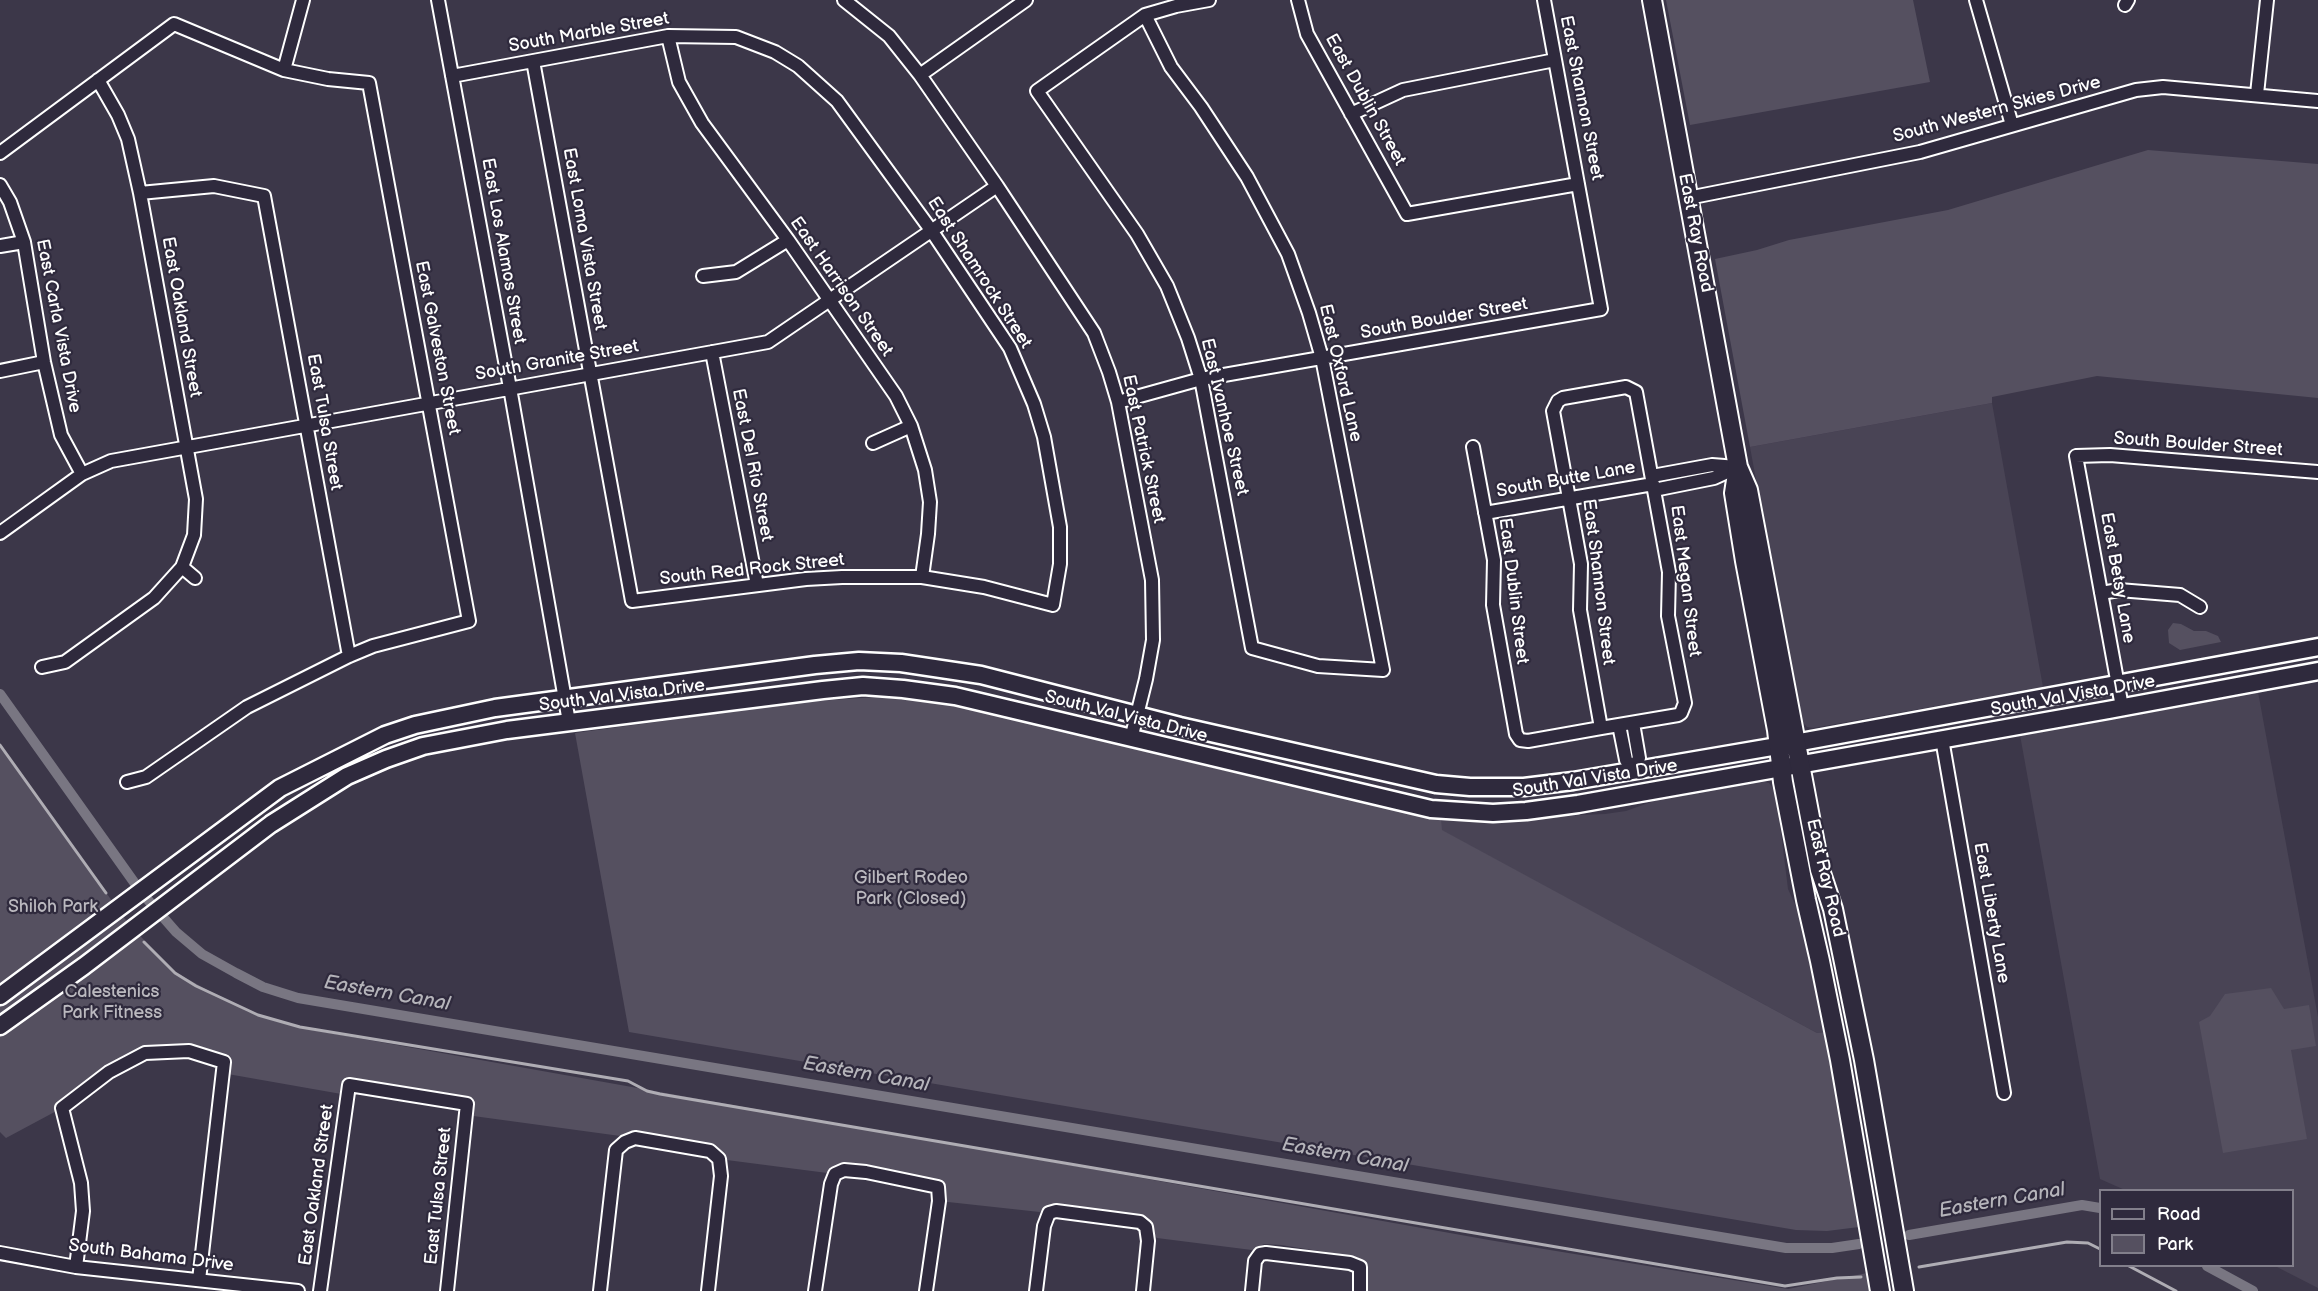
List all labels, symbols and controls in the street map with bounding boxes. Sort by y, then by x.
street label: South Marble Street [507,8,671,58]
street label: East Shannon Street [1554,14,1608,182]
street label: East Dublin Street [1320,30,1410,170]
street label: South Western Skies Drive [1891,72,2103,148]
street label: East Loma Vista Street [557,146,611,332]
street label: East Los Alamos Street [476,156,530,346]
street label: East Ray Road [1673,172,1717,294]
street label: East Shamrock Street [922,193,1036,353]
street label: East Harrison Street [785,213,897,361]
street label: East Oakland Street [156,235,206,399]
street label: East Carla Vista Drive [31,237,85,415]
street label: East Galveston Street [410,259,464,437]
street label: South Boulder Street [1359,294,1529,344]
street label: East Oxford Lane [1314,302,1366,444]
street label: South Granite Street [474,336,640,386]
street label: East Ivanhoe Street [1195,336,1253,498]
street label: East Tulsa Street [301,352,347,492]
street label: East Patrick Street [1117,373,1169,525]
street label: East Del Rio Street [727,387,777,543]
street label: South Boulder Street [2113,428,2283,462]
street label: South Butte Lane [1495,457,1637,503]
street label: East Shannon Street [1577,498,1619,666]
street label: East Megan Street [1665,504,1705,658]
street label: East Betsy Lane [2095,511,2139,645]
street label: East Dublin Street [1493,517,1533,665]
street label: South Red Rock Street [659,550,845,590]
street label: South Val Vista Drive [1989,671,2157,721]
street label: South Val Vista Drive [538,675,706,717]
street label: South Val Vista Drive [1043,686,1209,748]
street label: South Val Vista Drive [1511,755,1679,803]
street label: East Ray Road [1801,817,1849,939]
street label: East Liberty Lane [1968,841,2014,985]
park label: Gilbert Rodeo Park (Closed) [854,867,968,910]
park label: Shiloh Park [8,896,98,918]
water label: Eastern Canal [322,971,452,1017]
park label: Calestenics Park Fitness [62,981,162,1024]
water label: Eastern Canal [801,1052,931,1098]
street label: East Oakland Street [295,1103,339,1267]
street label: East Tulsa Street [421,1126,457,1266]
water label: Eastern Canal [1280,1133,1410,1179]
water label: Eastern Canal [1937,1178,2067,1224]
legend [2099,1189,2294,1267]
text: Road [2157,1204,2201,1225]
text: Park [2157,1234,2193,1255]
street label: South Bahama Drive [67,1235,235,1277]

